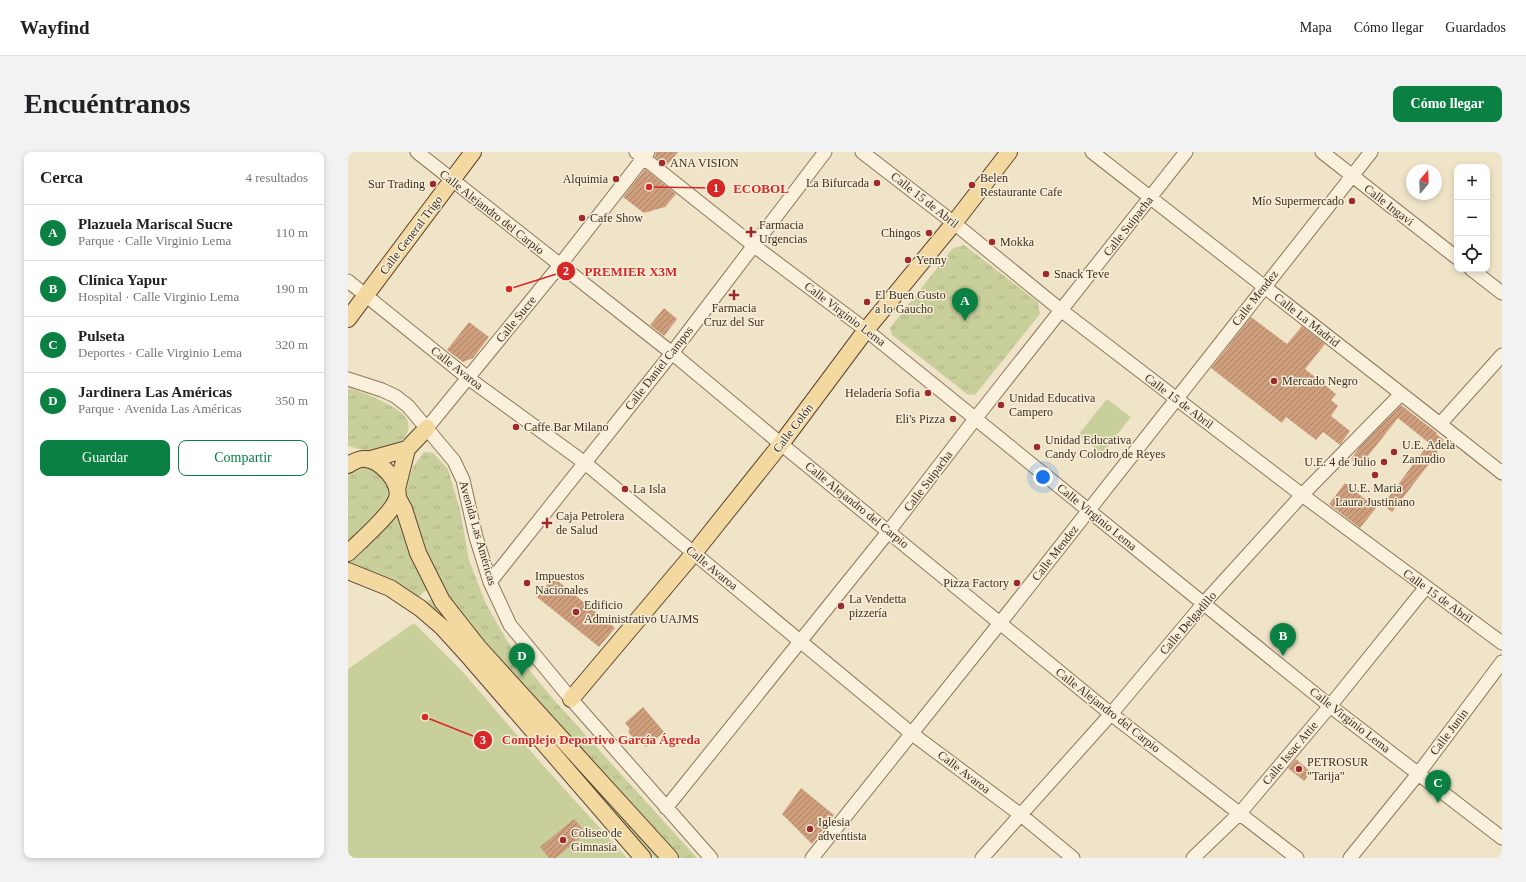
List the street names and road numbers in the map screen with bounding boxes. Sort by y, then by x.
street label: Calle Alejandro del Carpio [437,167,547,257]
street label: Calle 15 de Abril [888,169,962,231]
street label: Calle Ingavi [1361,181,1417,229]
street label: Calle General Trigo [377,193,445,277]
street label: Calle Suipacha [1100,193,1156,259]
street label: Calle Mendez [1229,267,1281,329]
street label: Calle Virginio Lema [802,279,889,350]
street label: Calle La Madrid [1271,290,1343,350]
street label: Calle Sucre [493,293,539,345]
street label: Calle Daniel Campos [622,323,696,413]
street label: Calle Avaroa [428,343,486,393]
street label: Calle 15 de Abril [1142,371,1217,432]
street label: Calle Colón [770,401,816,455]
street label: Calle Suipacha [901,447,956,514]
street label: Calle Alejandro del Carpio [802,459,912,551]
street label: Avenida Las Américas [456,479,500,587]
street label: Calle Virginio Lema [1054,481,1140,554]
street label: Calle Mendez [1029,522,1081,584]
street label: Calle Avaroa [683,543,741,593]
street label: Calle 15 de Abril [1401,566,1476,626]
street label: Calle Delgadillo [1157,589,1219,657]
street label: Calle Alejandro del Carpio [1053,665,1163,755]
street label: Calle Virginio Lema [1307,684,1394,756]
street label: Calle Junin [1427,706,1471,758]
street label: Calle Issac Attie [1259,718,1321,788]
street label: Calle Avaroa [935,748,994,797]

